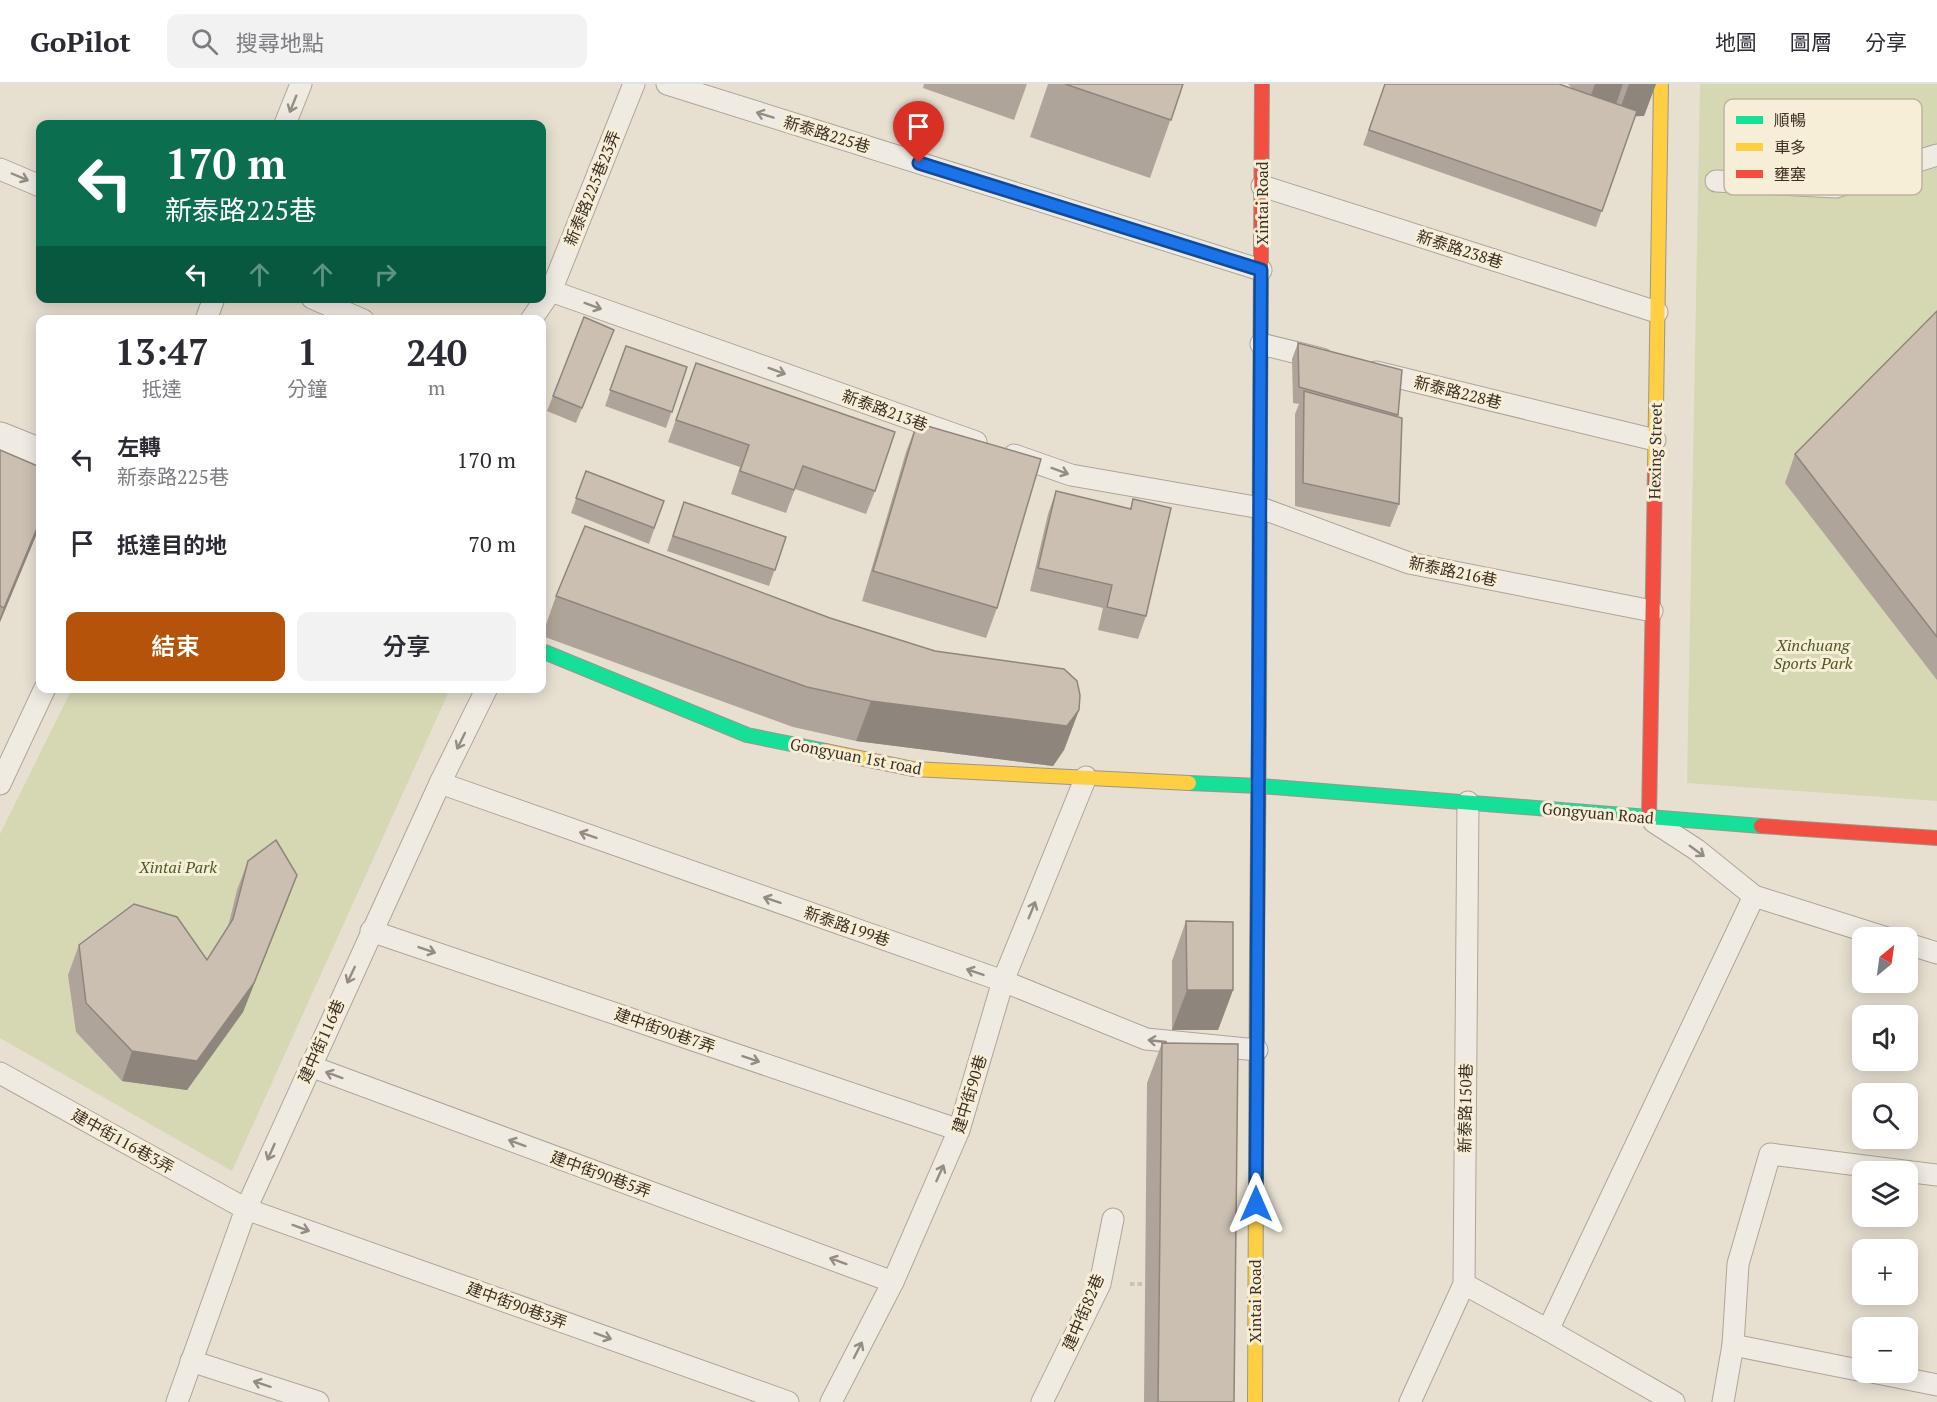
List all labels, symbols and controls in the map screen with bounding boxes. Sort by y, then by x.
search box [167,14,587,68]
text: GoPilot [30,23,131,60]
icon: search [188,25,221,58]
text: 搜尋地點 [236,28,324,57]
text: 地圖 [1715,28,1757,56]
text: 圖層 [1790,28,1832,56]
text: 分享 [1865,28,1907,56]
one-way arrow [287,95,298,113]
legend [1724,99,1922,195]
pin [893,101,944,163]
one-way arrow [756,108,775,119]
text: 順暢 [1774,109,1806,131]
street label: 新泰路225巷 [781,110,873,158]
icon: arrive [902,110,935,143]
street label: 新泰路225巷23弄 [559,127,625,249]
text: 170 m [165,135,286,191]
text: 車多 [1774,136,1806,158]
icon: left [66,144,144,222]
street label: Xintai Road [1251,161,1273,245]
text: 壅塞 [1774,163,1806,185]
one-way arrow [11,172,29,183]
text: 新泰路225巷 [165,192,316,228]
street label: 新泰路238巷 [1414,225,1506,273]
icon: left [180,258,213,291]
icon: ahead [243,258,276,291]
icon: ahead [306,258,339,291]
icon: right [369,258,402,291]
one-way arrow [583,302,602,313]
text: 13:47 [115,328,209,375]
text: 1 [297,328,318,375]
text: 240 [406,329,467,376]
one-way arrow [767,367,786,378]
street label: 新泰路228巷 [1412,370,1504,414]
text: m [428,374,445,401]
text: 抵達 [142,375,182,402]
text: 分鐘 [287,375,327,402]
street label: 新泰路213巷 [839,384,931,436]
street label: Hexing Street [1643,402,1667,500]
text: 左轉 [117,432,161,461]
icon: left [66,443,99,476]
text: 170 m [456,445,516,474]
text: 新泰路225巷 [117,463,229,490]
one-way arrow [1050,467,1069,478]
icon: arrive [66,527,99,560]
text: 70 m [468,529,516,558]
text: 抵達目的地 [117,530,227,559]
street label: 新泰路216巷 [1407,551,1499,591]
button: 結束 [66,612,285,681]
button: 分享 [297,612,516,681]
park label: Xinchuang Sports Park [1774,634,1853,674]
one-way arrow [454,731,466,749]
street label: Gongyuan 1st road [788,732,924,780]
street label: Gongyuan Road [1541,797,1655,829]
one-way arrow [579,828,598,839]
one-way arrow [1689,845,1705,857]
park label: Xintai Park [138,856,217,878]
one-way arrow [763,893,782,904]
street label: 新泰路199巷 [801,901,893,951]
one-way arrow [1027,901,1038,920]
north arrow [1852,927,1918,993]
map controls [1852,927,1918,1383]
one-way arrow [417,945,436,956]
one-way arrow [345,965,357,983]
one-way arrow [966,965,985,976]
street label: 建中街116巷 [293,996,349,1086]
street label: 建中街90巷7弄 [611,1002,719,1058]
button: sound [1852,1005,1918,1071]
one-way arrow [1148,1035,1168,1046]
street label: 建中街90巷 [947,1052,991,1136]
one-way arrow [741,1055,760,1066]
street label: 新泰路150巷 [1453,1063,1477,1153]
one-way arrow [325,1069,344,1080]
button: search [1852,1083,1918,1149]
street label: 建中街116巷3弄 [68,1104,178,1178]
one-way arrow [508,1136,527,1147]
one-way arrow [265,1143,276,1161]
street label: 建中街90巷5弄 [548,1146,654,1202]
button: layers [1852,1161,1918,1227]
one-way arrow [935,1165,947,1183]
position arrow [1224,1172,1288,1236]
one-way arrow [291,1224,310,1235]
button: + [1852,1239,1918,1305]
one-way arrow [829,1255,848,1266]
street label: Xintai Road [1244,1259,1266,1343]
street label: 建中街82巷 [1057,1270,1109,1354]
street label: 建中街90巷3弄 [464,1277,570,1333]
button: − [1852,1317,1918,1383]
one-way arrow [593,1332,612,1343]
one-way arrow [853,1341,864,1359]
one-way arrow [253,1378,272,1389]

